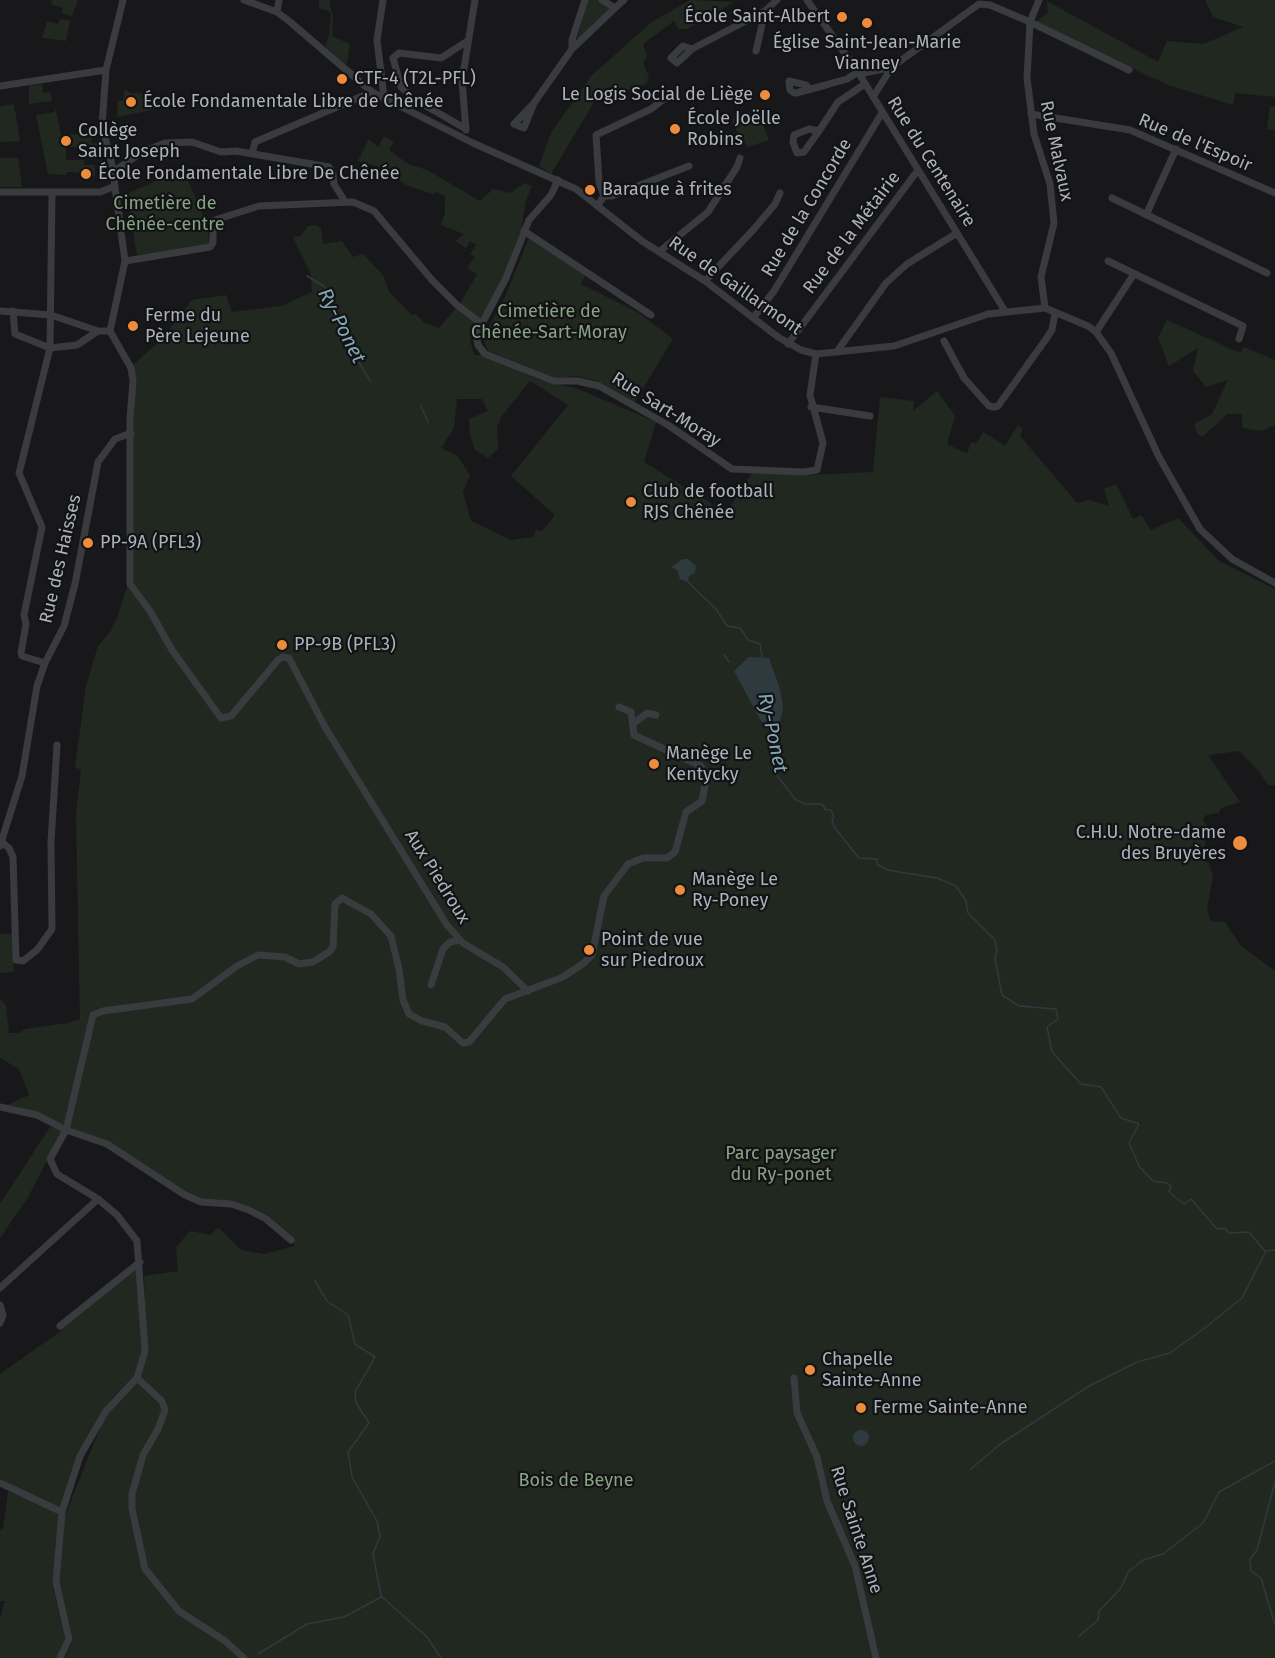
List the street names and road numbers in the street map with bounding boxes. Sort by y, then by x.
street label: Rue du Centenaire [882,93,980,231]
street label: Rue Malvaux [1035,99,1077,203]
street label: Rue de l'Espoir [1135,109,1255,177]
street label: Rue de la Concorde [757,135,857,281]
street label: Rue de la Métairie [799,167,905,299]
street label: Rue de Gaillarmont [664,232,806,340]
street label: Rue Sart-Moray [607,368,725,452]
street label: Rue des Haisses [36,492,86,626]
street label: Aux Piedroux [400,826,474,928]
street label: Rue Sainte Anne [825,1463,887,1597]

